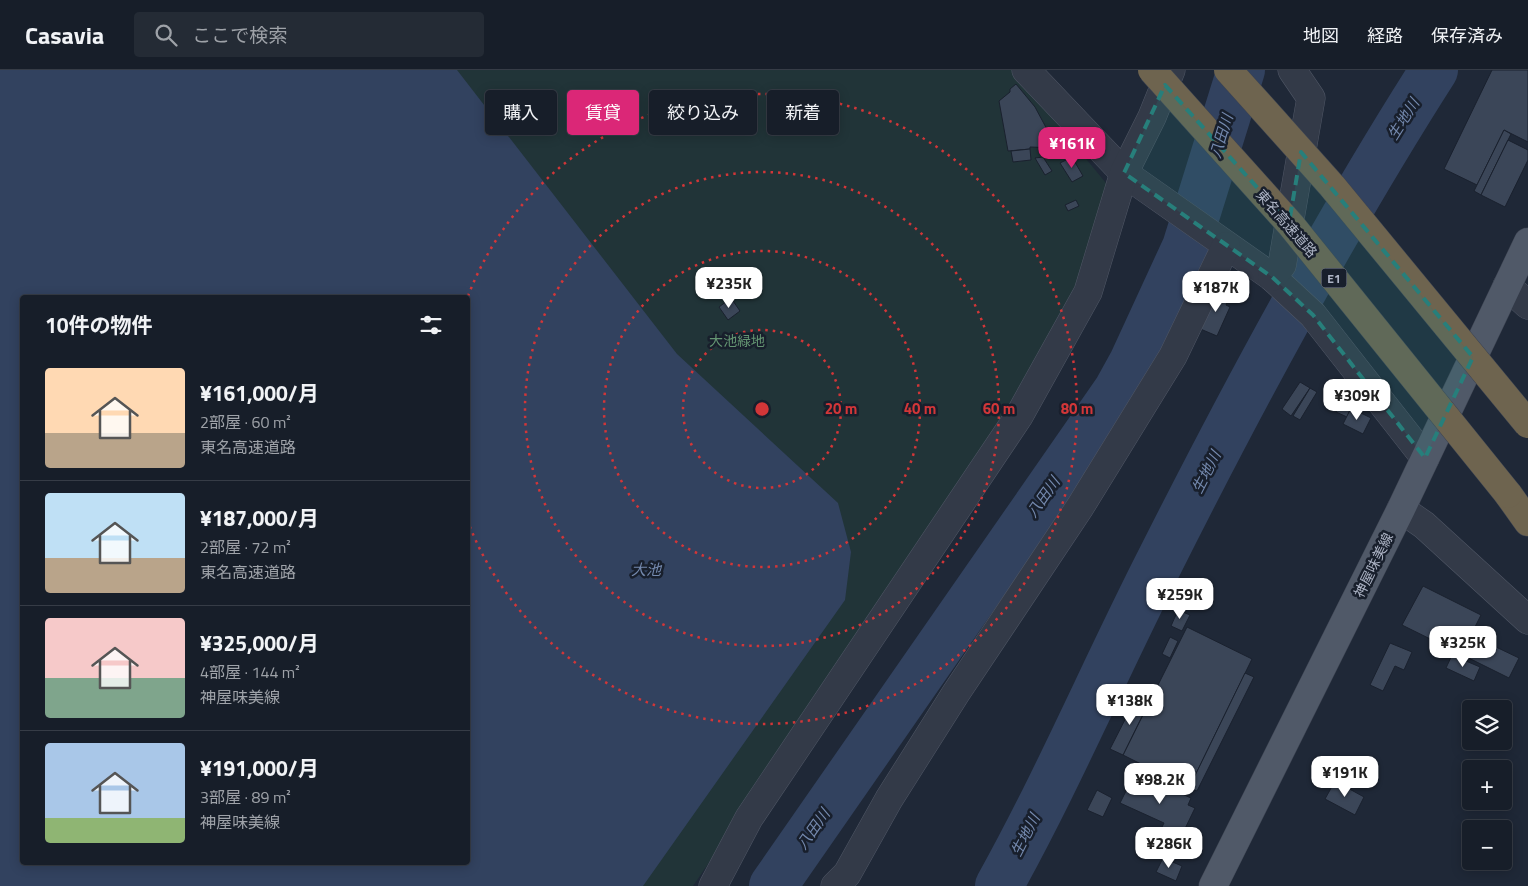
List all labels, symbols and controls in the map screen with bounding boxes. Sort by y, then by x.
search box [134,12,484,57]
text: Casavia [25,17,104,53]
text: ここで検索 [192,20,287,49]
icon: search [152,21,180,49]
text: 地図 [1303,22,1339,49]
text: 経路 [1367,22,1403,49]
text: 保存済み [1431,22,1503,49]
chip: 購入 [485,90,557,135]
chip: 賃貸 [567,90,639,135]
chip: 絞り込み [649,90,757,135]
chip: 新着 [767,90,839,135]
water label: 生地川 [1381,92,1426,144]
water label: 八田川 [1203,109,1239,161]
pin: ¥161K [1037,126,1107,169]
text: ¥161K [1049,131,1095,155]
street label: 東名高速道路 [1252,184,1322,262]
pin: ¥235K [694,266,764,309]
road number: E1 [1322,268,1346,288]
pin: ¥187K [1181,270,1251,313]
text: ¥235K [706,271,752,295]
text: ¥187K [1193,275,1239,299]
text: 10件の物件 [45,309,153,341]
icon: filters [417,311,445,339]
park label: 大池緑地 [709,330,765,351]
text: ¥161,000/月 [200,377,319,409]
pin: ¥309K [1322,378,1392,421]
text: ¥309K [1334,383,1380,407]
icon: home [85,388,145,448]
text: 20 m [825,397,857,420]
text: 40 m [904,397,936,420]
text: 60 m [983,397,1015,420]
text: 80 m [1061,397,1093,420]
centre of rings [753,400,771,418]
text: 2部屋 · 60 m² [200,410,291,434]
text: 東名高速道路 [200,435,296,459]
water label: 生地川 [1186,445,1227,497]
water label: 八田川 [1021,470,1066,522]
text: ¥187,000/月 [200,502,319,534]
icon: home [85,513,145,573]
street label: 神屋味美線 [1348,529,1398,601]
text: 2部屋 · 72 m² [200,535,291,559]
water label: 大池 [631,558,663,581]
text: 東名高速道路 [200,560,296,584]
pin: ¥259K [1145,578,1215,620]
text: ¥259K [1157,582,1203,606]
pin: ¥325K [1428,626,1498,668]
text: ¥325,000/月 [200,627,319,659]
text: ¥325K [1440,630,1486,654]
icon: home [85,638,145,698]
text: 4部屋 · 144 m² [200,660,300,684]
pin: ¥138K [1095,684,1165,726]
text: 神屋味美線 [200,685,280,709]
text: ¥138K [1107,688,1153,712]
map controls [1462,700,1512,870]
button: layers [1462,700,1512,750]
text: ¥191,000/月 [200,752,319,784]
pin: ¥191K [1310,756,1380,798]
text: ¥191K [1322,760,1368,784]
button: + [1462,760,1512,810]
pin: ¥98.2K [1119,762,1201,805]
icon: home [85,763,145,823]
text: ¥98.2K [1135,767,1185,791]
text: 3部屋 · 89 m² [200,785,291,809]
water label: 八田川 [791,802,836,854]
water label: 生地川 [1005,808,1046,860]
text: 神屋味美線 [200,810,280,834]
button: − [1462,820,1512,870]
pin: ¥286K [1134,826,1204,869]
text: ¥286K [1146,831,1192,855]

